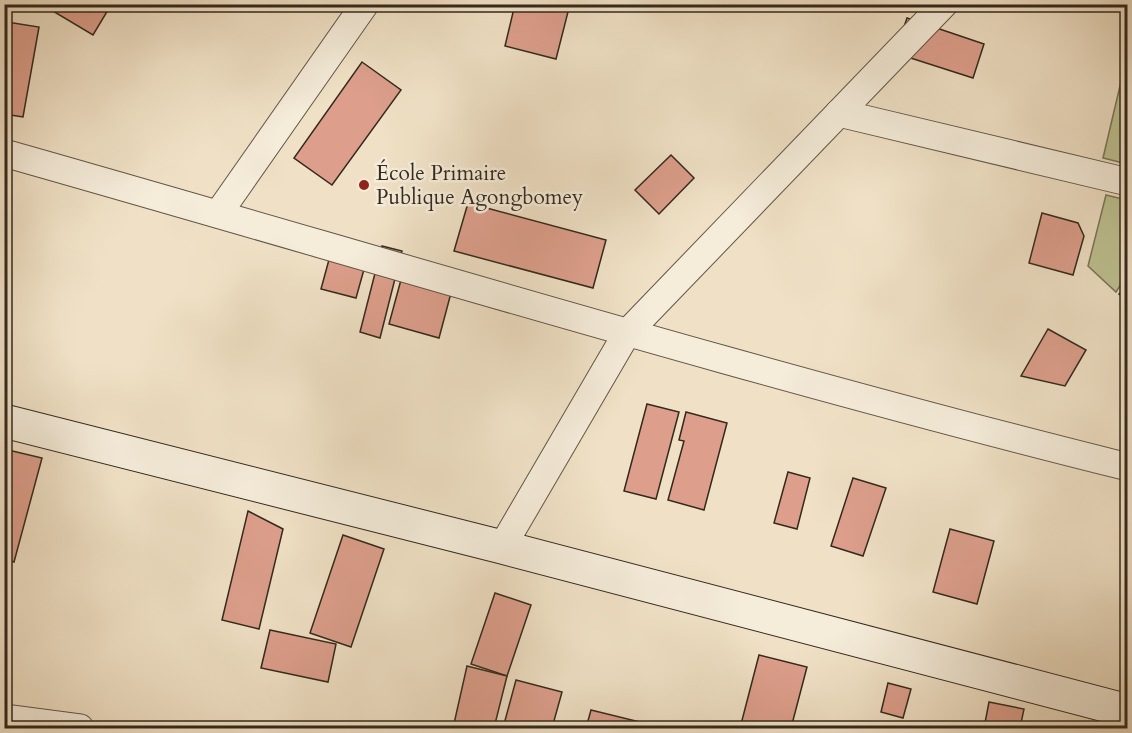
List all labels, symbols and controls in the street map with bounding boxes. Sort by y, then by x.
place label: École Primaire Publique Agongbomey [376,159,583,212]
marker: École Primaire Publique Agongbomey [357,178,371,192]

